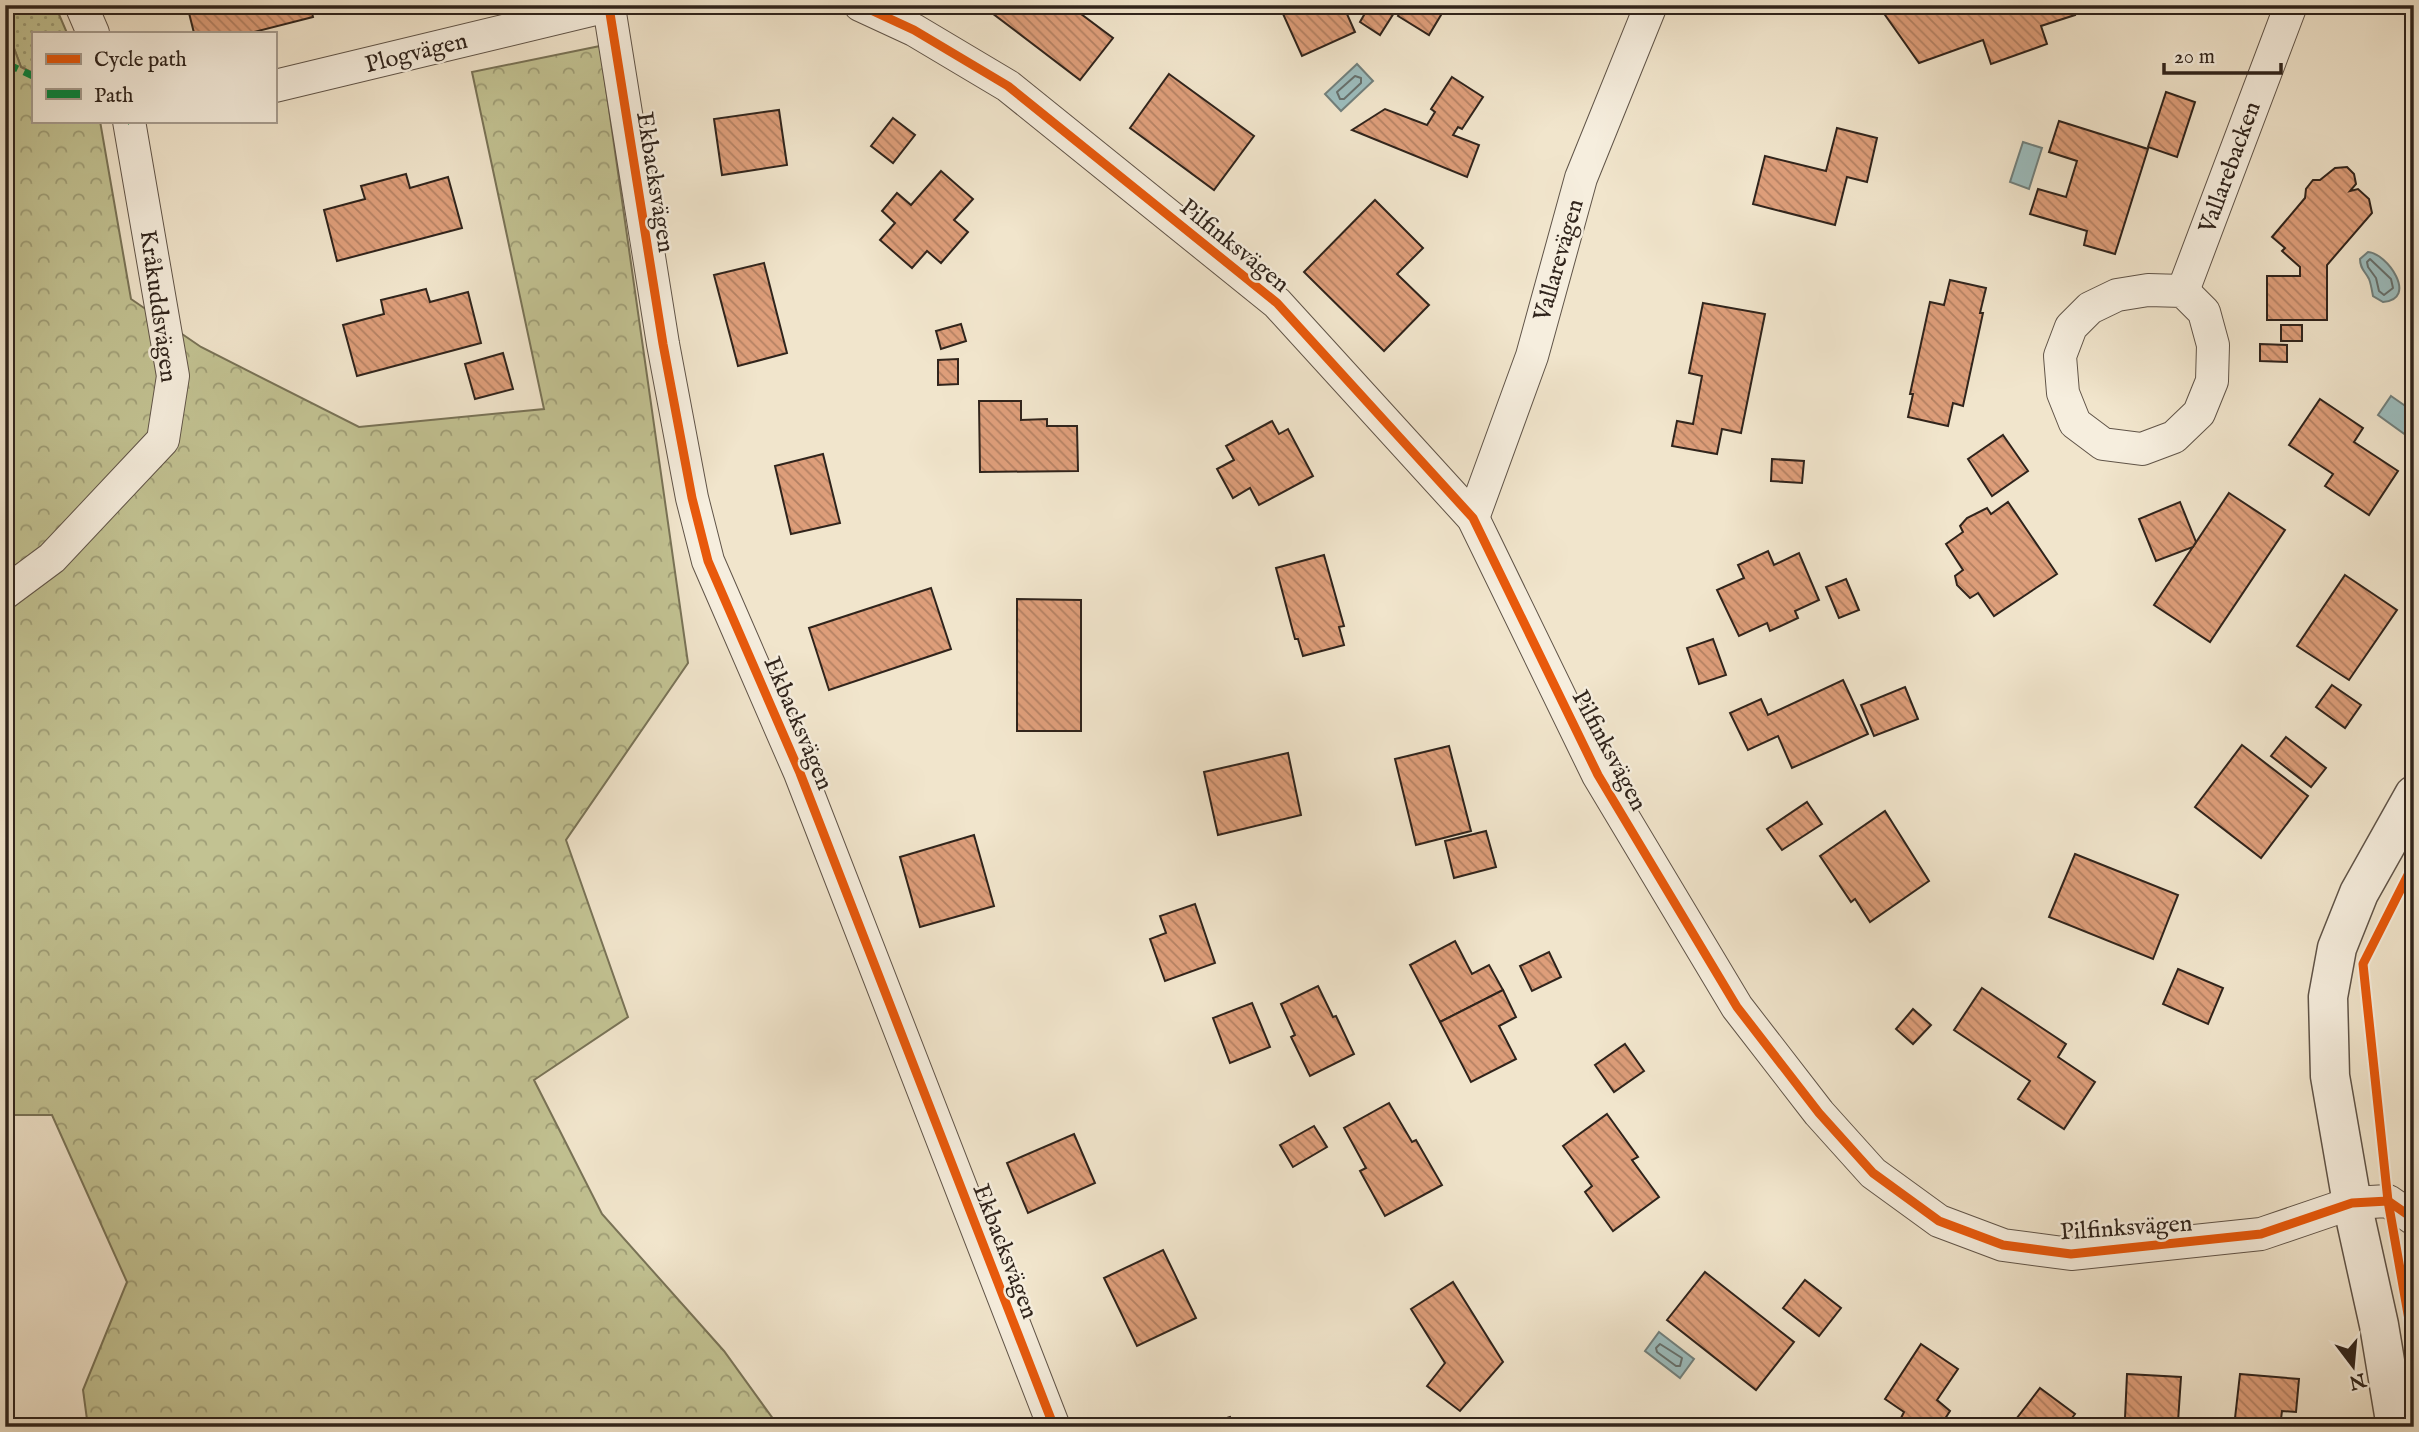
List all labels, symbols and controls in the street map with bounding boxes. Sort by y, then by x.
street label: Plogvägen [362,26,471,81]
legend [32,32,276,122]
scale bar [2164,32,2281,76]
text: 20 m [2174,44,2215,71]
text: Cycle path [94,47,187,74]
text: Path [94,83,133,110]
street label: Vallarebacken [2192,97,2269,239]
street label: Ekbacksvägen [628,110,681,255]
street label: Pilfinksvägen [1173,192,1296,300]
street label: Vallarevägen [1527,196,1592,326]
street label: Kråkuddsvägen [131,228,184,385]
street label: Ekbacksvägen [756,652,840,795]
street label: Pilfinksvägen [1564,685,1654,817]
street label: Ekbacksvägen [965,1180,1045,1324]
street label: Pilfinksvägen [2059,1208,2194,1249]
north arrow [2318,1330,2388,1400]
text: N [2345,1366,2369,1394]

